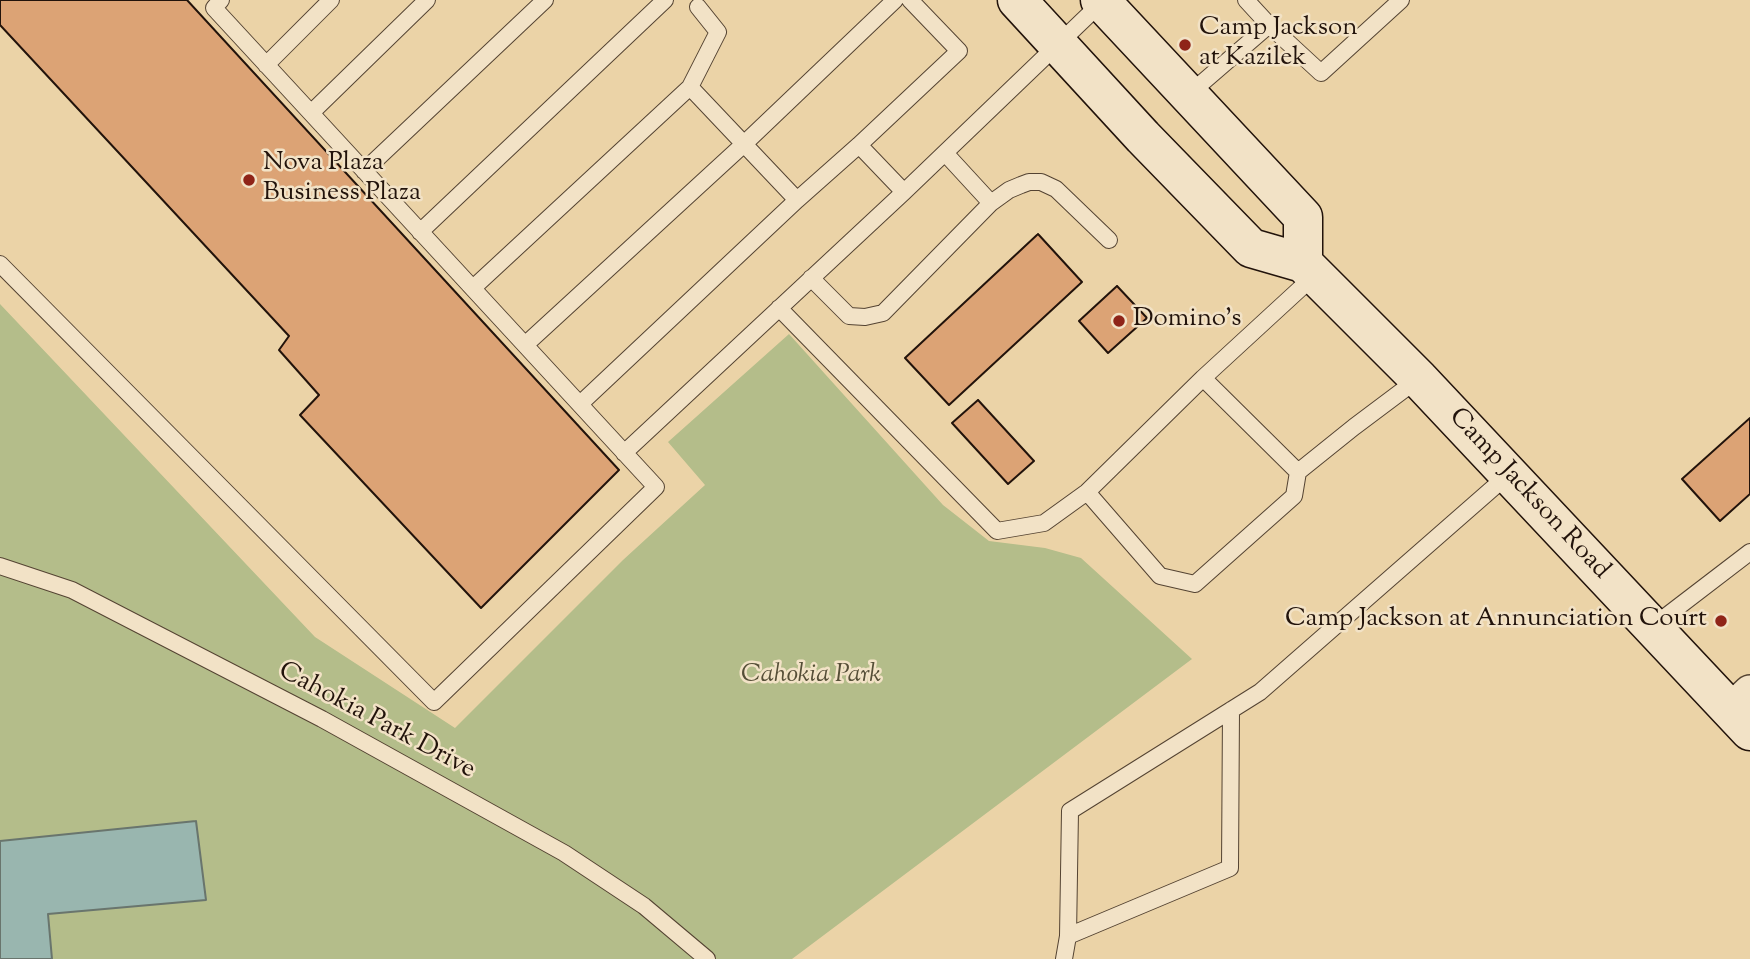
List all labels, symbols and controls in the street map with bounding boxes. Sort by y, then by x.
place label: Camp Jackson at Kazilek [1199,14,1358,76]
marker: Camp Jackson at Kazilek [1177,37,1193,53]
place label: Nova Plaza Business Plaza [263,149,421,210]
marker: Nova Plaza Business Plaza [241,172,257,188]
place label: Domino's [1133,305,1242,337]
marker: Domino's [1111,313,1127,329]
street label: Camp Jackson Road [1441,403,1615,587]
place label: Camp Jackson at Annunciation Court [1285,605,1707,637]
marker: Camp Jackson at Annunciation Court [1713,613,1729,629]
street label: Cahokia Park Drive [272,657,480,787]
park label: Cahokia Park [741,661,881,693]

